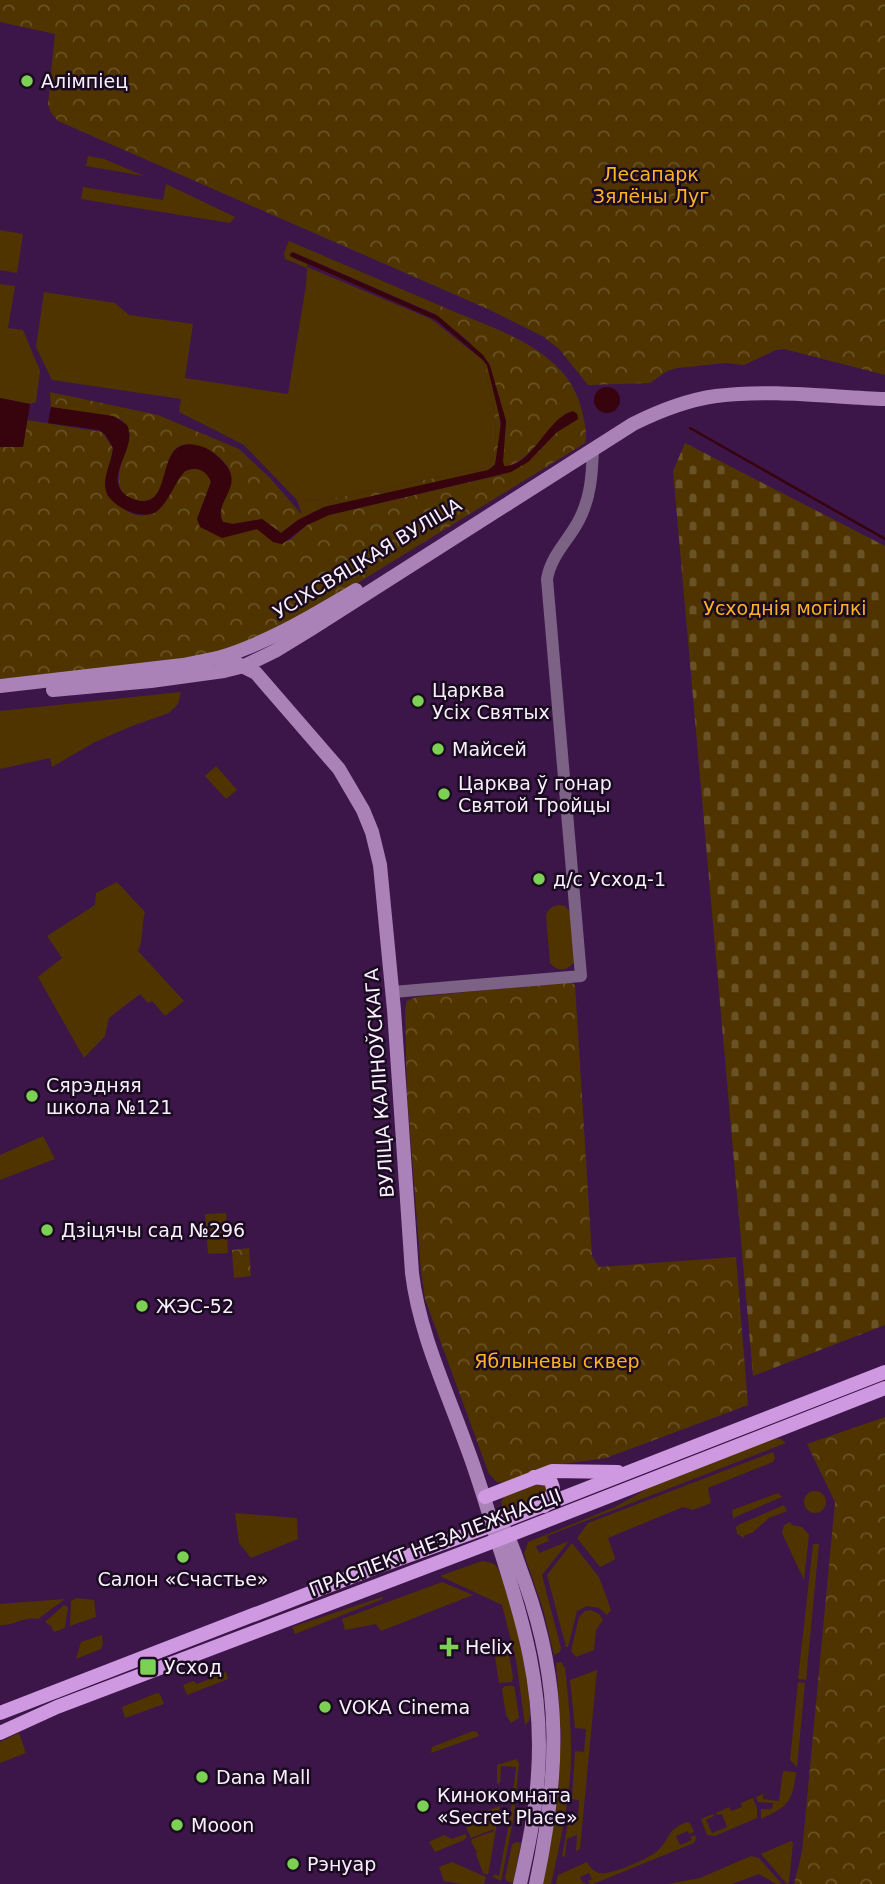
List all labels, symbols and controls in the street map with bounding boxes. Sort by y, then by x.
place label: Алімпіец [41,70,128,92]
marker: Алімпіец [19,73,35,89]
park label: Лесапарк Зялёны Луг [593,163,709,207]
street label: УСІХСВЯЦКАЯ ВУЛІЦА [269,493,465,623]
park label: Усходнія могілкі [703,597,867,619]
place label: Царква Усіх Святых [432,679,550,723]
marker: Царква Усіх Святых [410,693,426,709]
place label: Майсей [452,738,527,760]
marker: Майсей [430,741,446,757]
place label: Царква ў гонар Святой Тройцы [458,772,612,816]
marker: Царква ў гонар Святой Тройцы [436,786,452,802]
place label: д/с Усход-1 [553,868,666,890]
marker: д/с Усход-1 [531,871,547,887]
street label: ВУЛІЦА КАЛІНОЎСКАГА [360,968,398,1198]
place label: Сярэдняя школа №121 [46,1074,172,1118]
marker: Сярэдняя школа №121 [24,1088,40,1104]
place label: Дзіцячы сад №296 [61,1219,245,1241]
marker: Дзіцячы сад №296 [39,1222,55,1238]
place label: ЖЭС-52 [156,1295,234,1317]
marker: ЖЭС-52 [134,1298,150,1314]
park label: Яблыневы сквер [474,1350,640,1372]
street label: ПРАСПЕКТ НЕЗАЛЕЖНАСЦІ [306,1484,564,1600]
marker: Салон «Счастье» [175,1549,191,1565]
place label: Салон «Счастье» [98,1568,268,1590]
place label: Helix [465,1636,513,1658]
marker: Helix [439,1637,459,1657]
place label: Усход [164,1656,222,1678]
marker: Усход [138,1657,158,1677]
place label: VOKA Cinema [339,1696,470,1718]
marker: VOKA Cinema [317,1699,333,1715]
place label: Dana Mall [216,1766,311,1788]
marker: Dana Mall [194,1769,210,1785]
place label: Кинокомната «Secret Place» [437,1784,578,1828]
marker: Кинокомната «Secret Place» [415,1798,431,1814]
place label: Mooon [191,1814,254,1836]
marker: Mooon [169,1817,185,1833]
place label: Рэнуар [307,1853,376,1875]
marker: Рэнуар [285,1856,301,1872]

